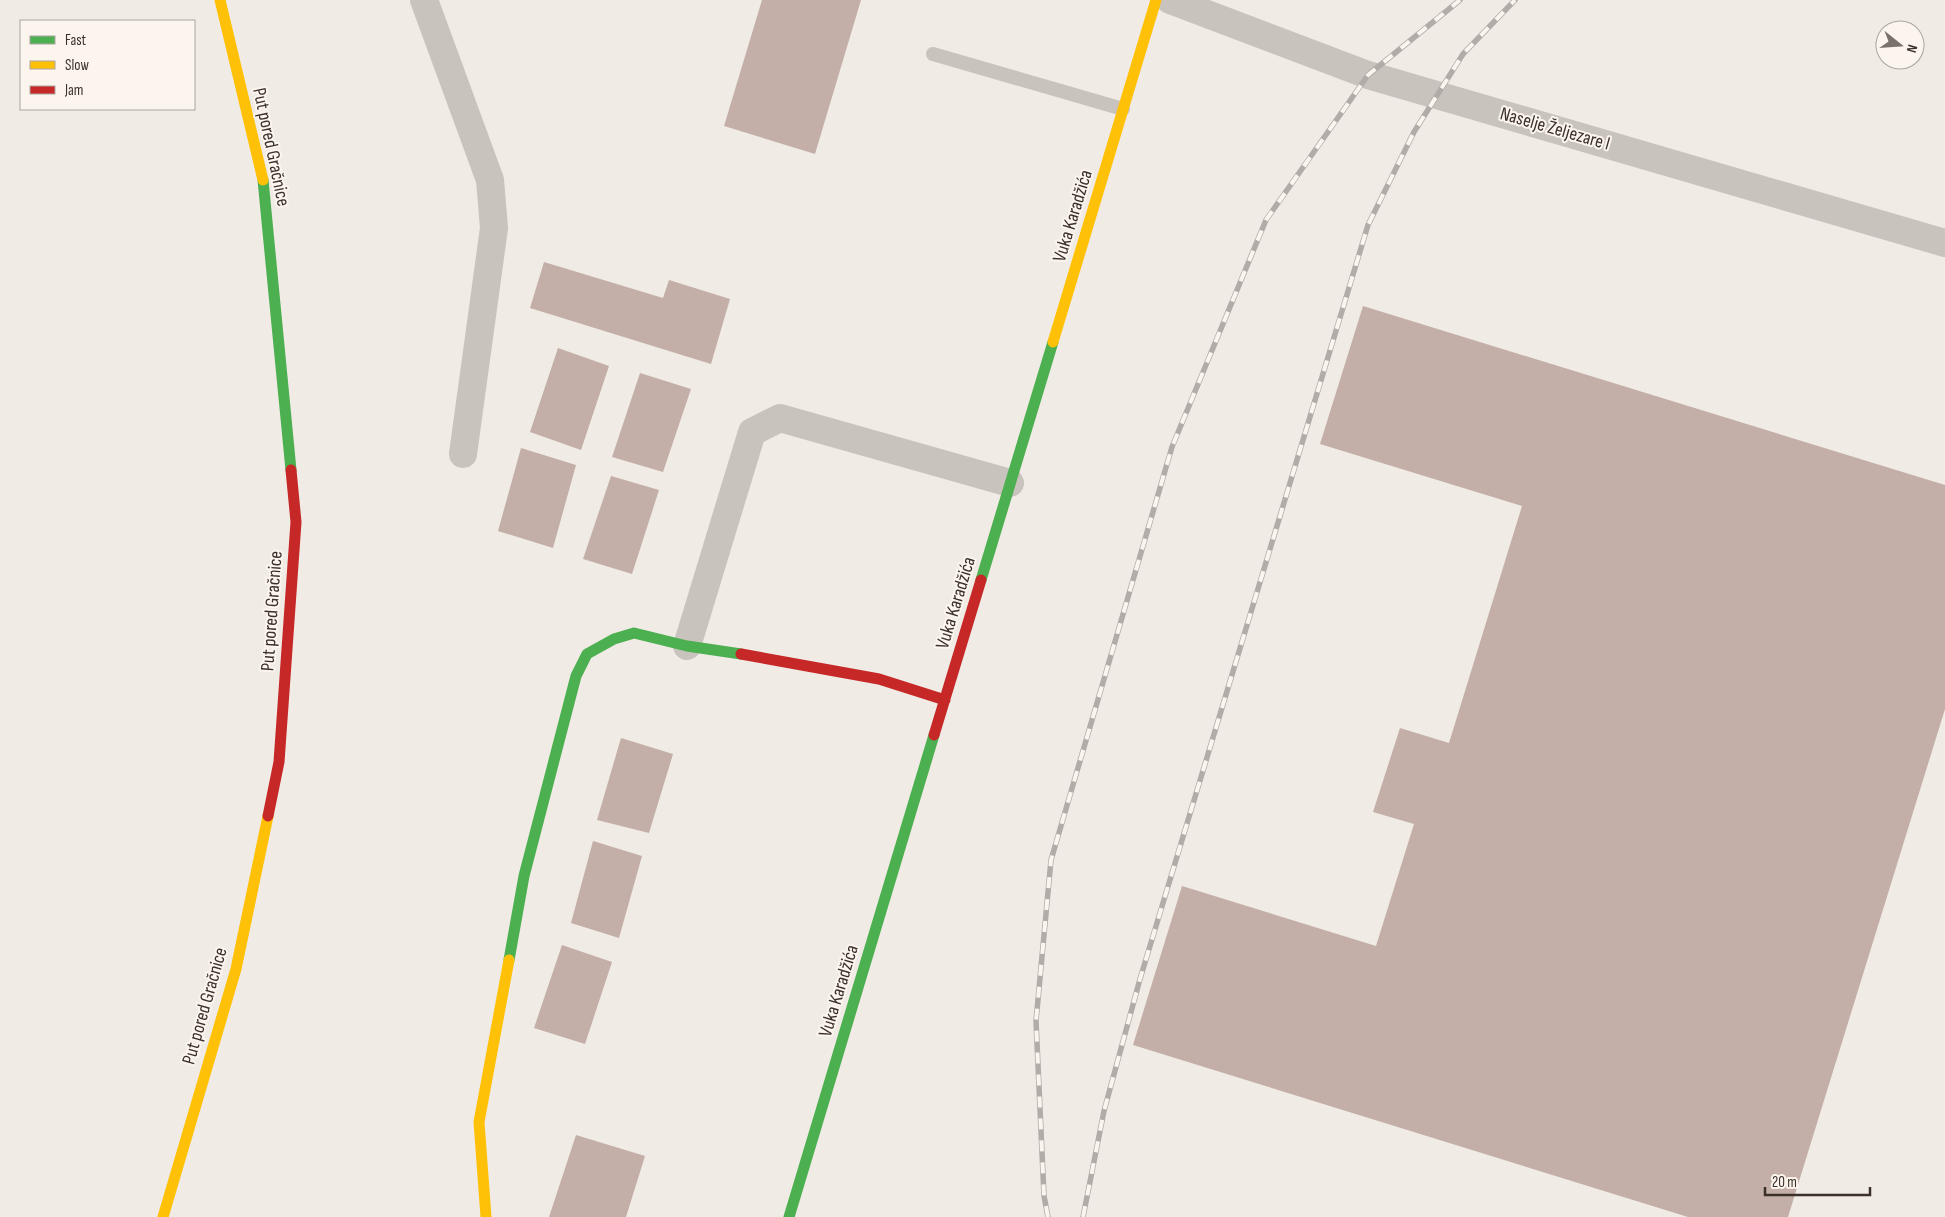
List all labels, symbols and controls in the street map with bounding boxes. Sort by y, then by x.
legend [20,20,195,110]
north arrow [1875,20,1925,70]
text: Fast [65,31,87,50]
text: N [1903,43,1921,55]
text: Slow [65,56,89,75]
text: Jam [64,81,83,100]
street label: Put pored Gračnice [247,86,295,208]
street label: Naselje Željezare I [1497,102,1613,156]
street label: Vuka Karadžića [1048,167,1098,265]
street label: Put pored Gračnice [256,550,288,672]
street label: Vuka Karadžića [931,554,981,652]
street label: Vuka Karadžića [814,942,864,1040]
street label: Put pored Gračnice [177,945,233,1067]
scale bar [1765,1164,1870,1196]
text: 20 m [1772,1173,1797,1192]

